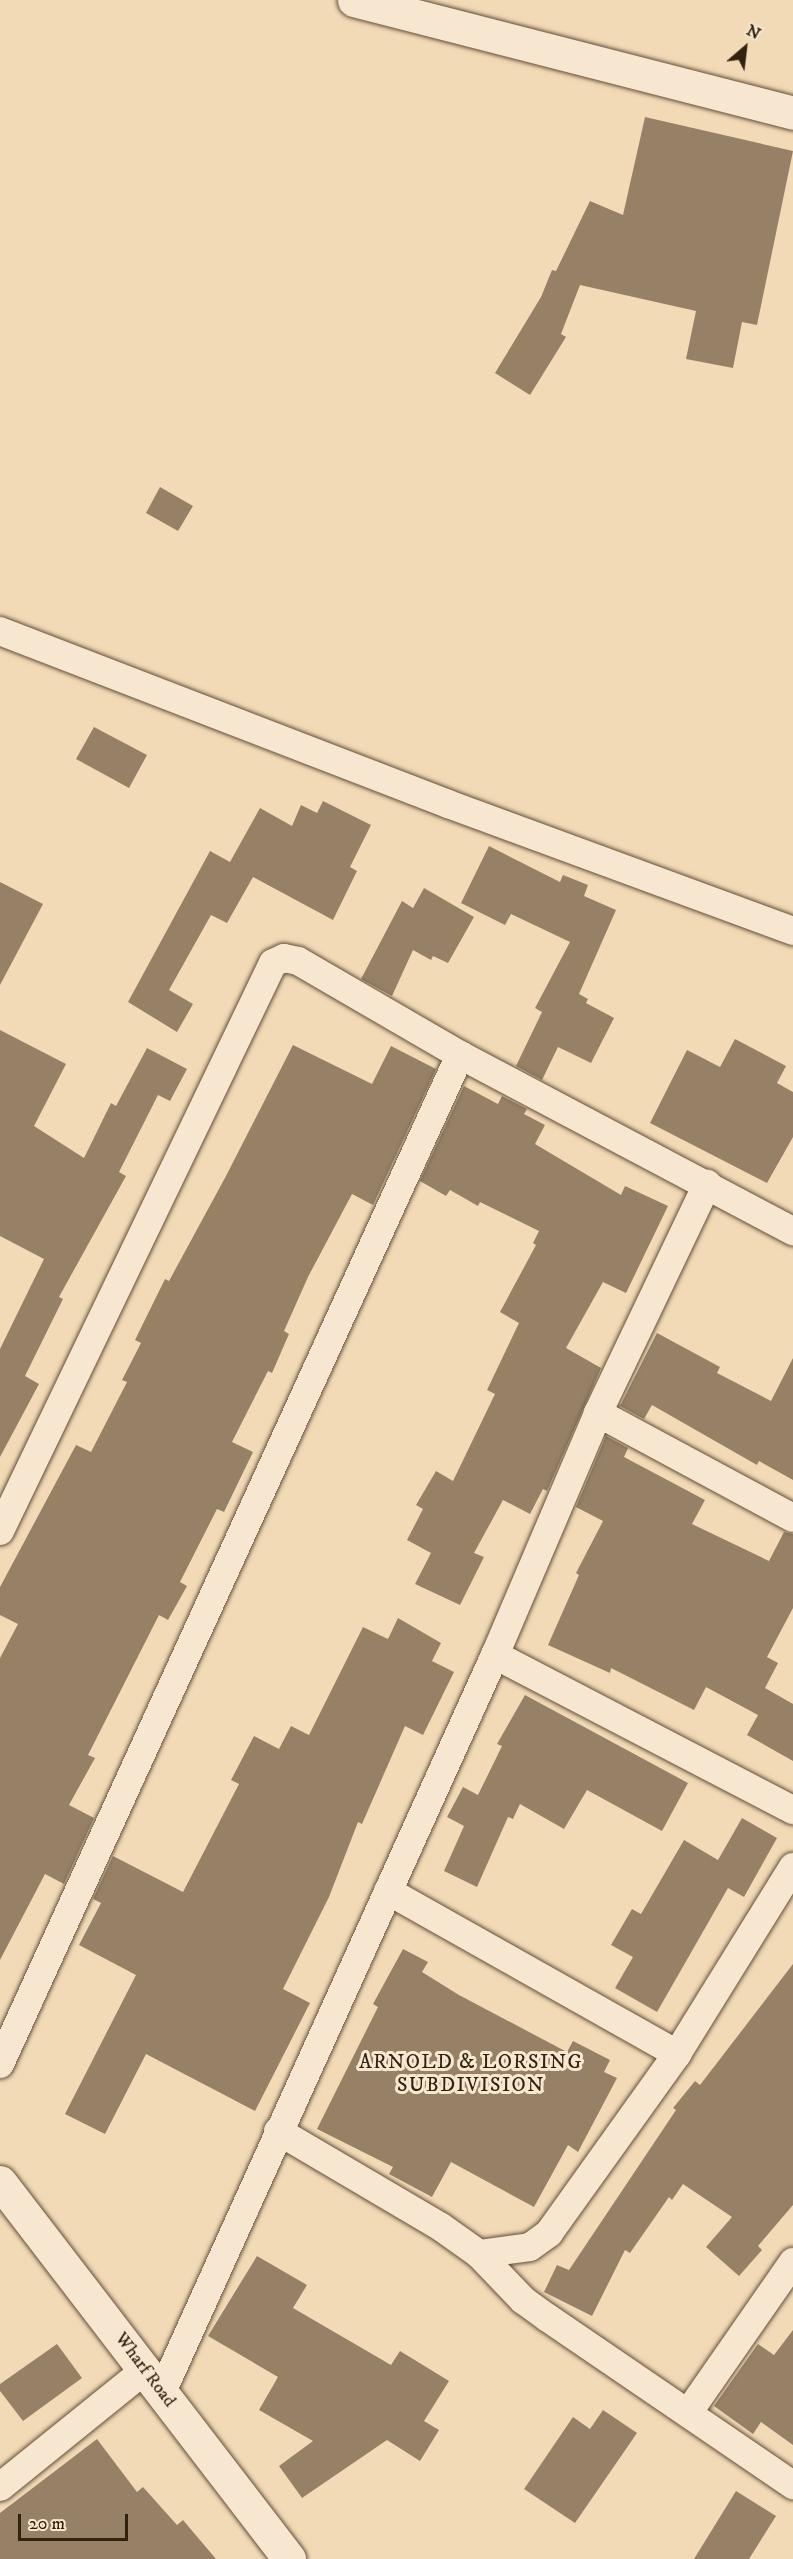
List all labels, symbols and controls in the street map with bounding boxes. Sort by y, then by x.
north arrow [715,18,775,78]
text: N [743,20,764,44]
district label: ARNOLD & LORSING SUBDIVISION [359,2051,583,2098]
street label: Wharf Road [110,2329,180,2411]
scale bar [21,2502,130,2540]
text: 20 m [29,2513,65,2535]

